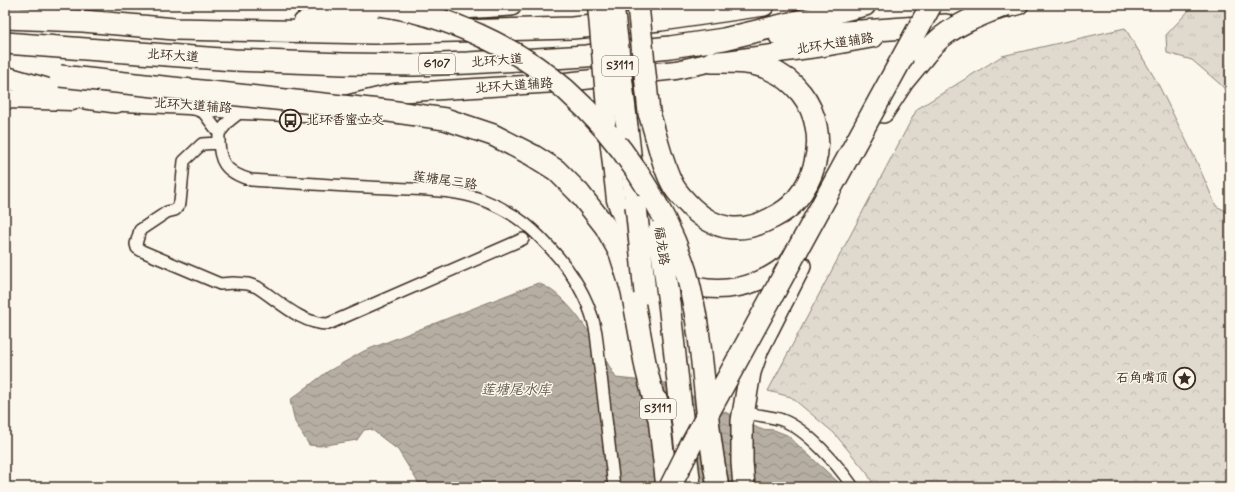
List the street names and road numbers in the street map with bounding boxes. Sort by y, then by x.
street label: 北环大道辅路 [795,30,875,58]
street label: 北环大道 [146,46,200,66]
street label: 北环大道 [470,51,524,71]
road number: G107 [419,54,455,74]
road number: S3111 [602,56,638,76]
street label: 北环大道辅路 [474,75,554,97]
street label: 北环大道辅路 [153,95,233,117]
street label: 莲塘尾三路 [412,168,478,194]
street label: 福龙路 [650,225,672,267]
road number: S3111 [640,399,676,419]

